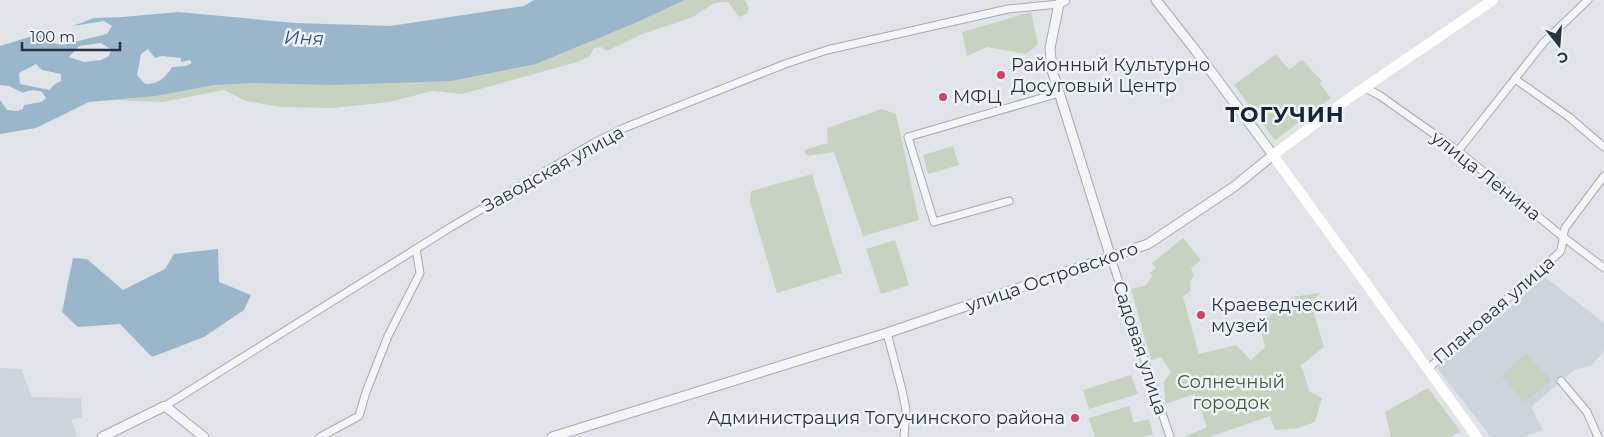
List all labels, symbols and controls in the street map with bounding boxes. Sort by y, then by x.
scale bar [22,20,120,52]
north arrow [1534,20,1584,70]
water label: Иня [284,26,324,50]
text: 100 m [30,27,75,46]
text: С [1555,47,1570,68]
place label: Районный Культурно Досуговый Центр [1011,54,1210,97]
marker: Районный Культурно Досуговый Центр [995,69,1007,81]
place label: МФЦ [953,86,1002,108]
marker: МФЦ [937,91,949,103]
district label: ТОГУЧИН [1225,101,1345,128]
street label: Заводская улица [478,121,628,217]
street label: улица Ленина [1426,126,1545,226]
street label: улица Островского [962,237,1141,317]
street label: Плановая улица [1429,251,1559,369]
street label: Садовая улица [1108,278,1172,418]
place label: Краеведческий музей [1211,294,1358,337]
marker: Краеведческий музей [1195,309,1207,321]
park label: Солнечный городок [1177,371,1285,414]
place label: Администрация Тогучинского района [707,407,1065,429]
marker: Администрация Тогучинского района [1069,412,1081,424]

